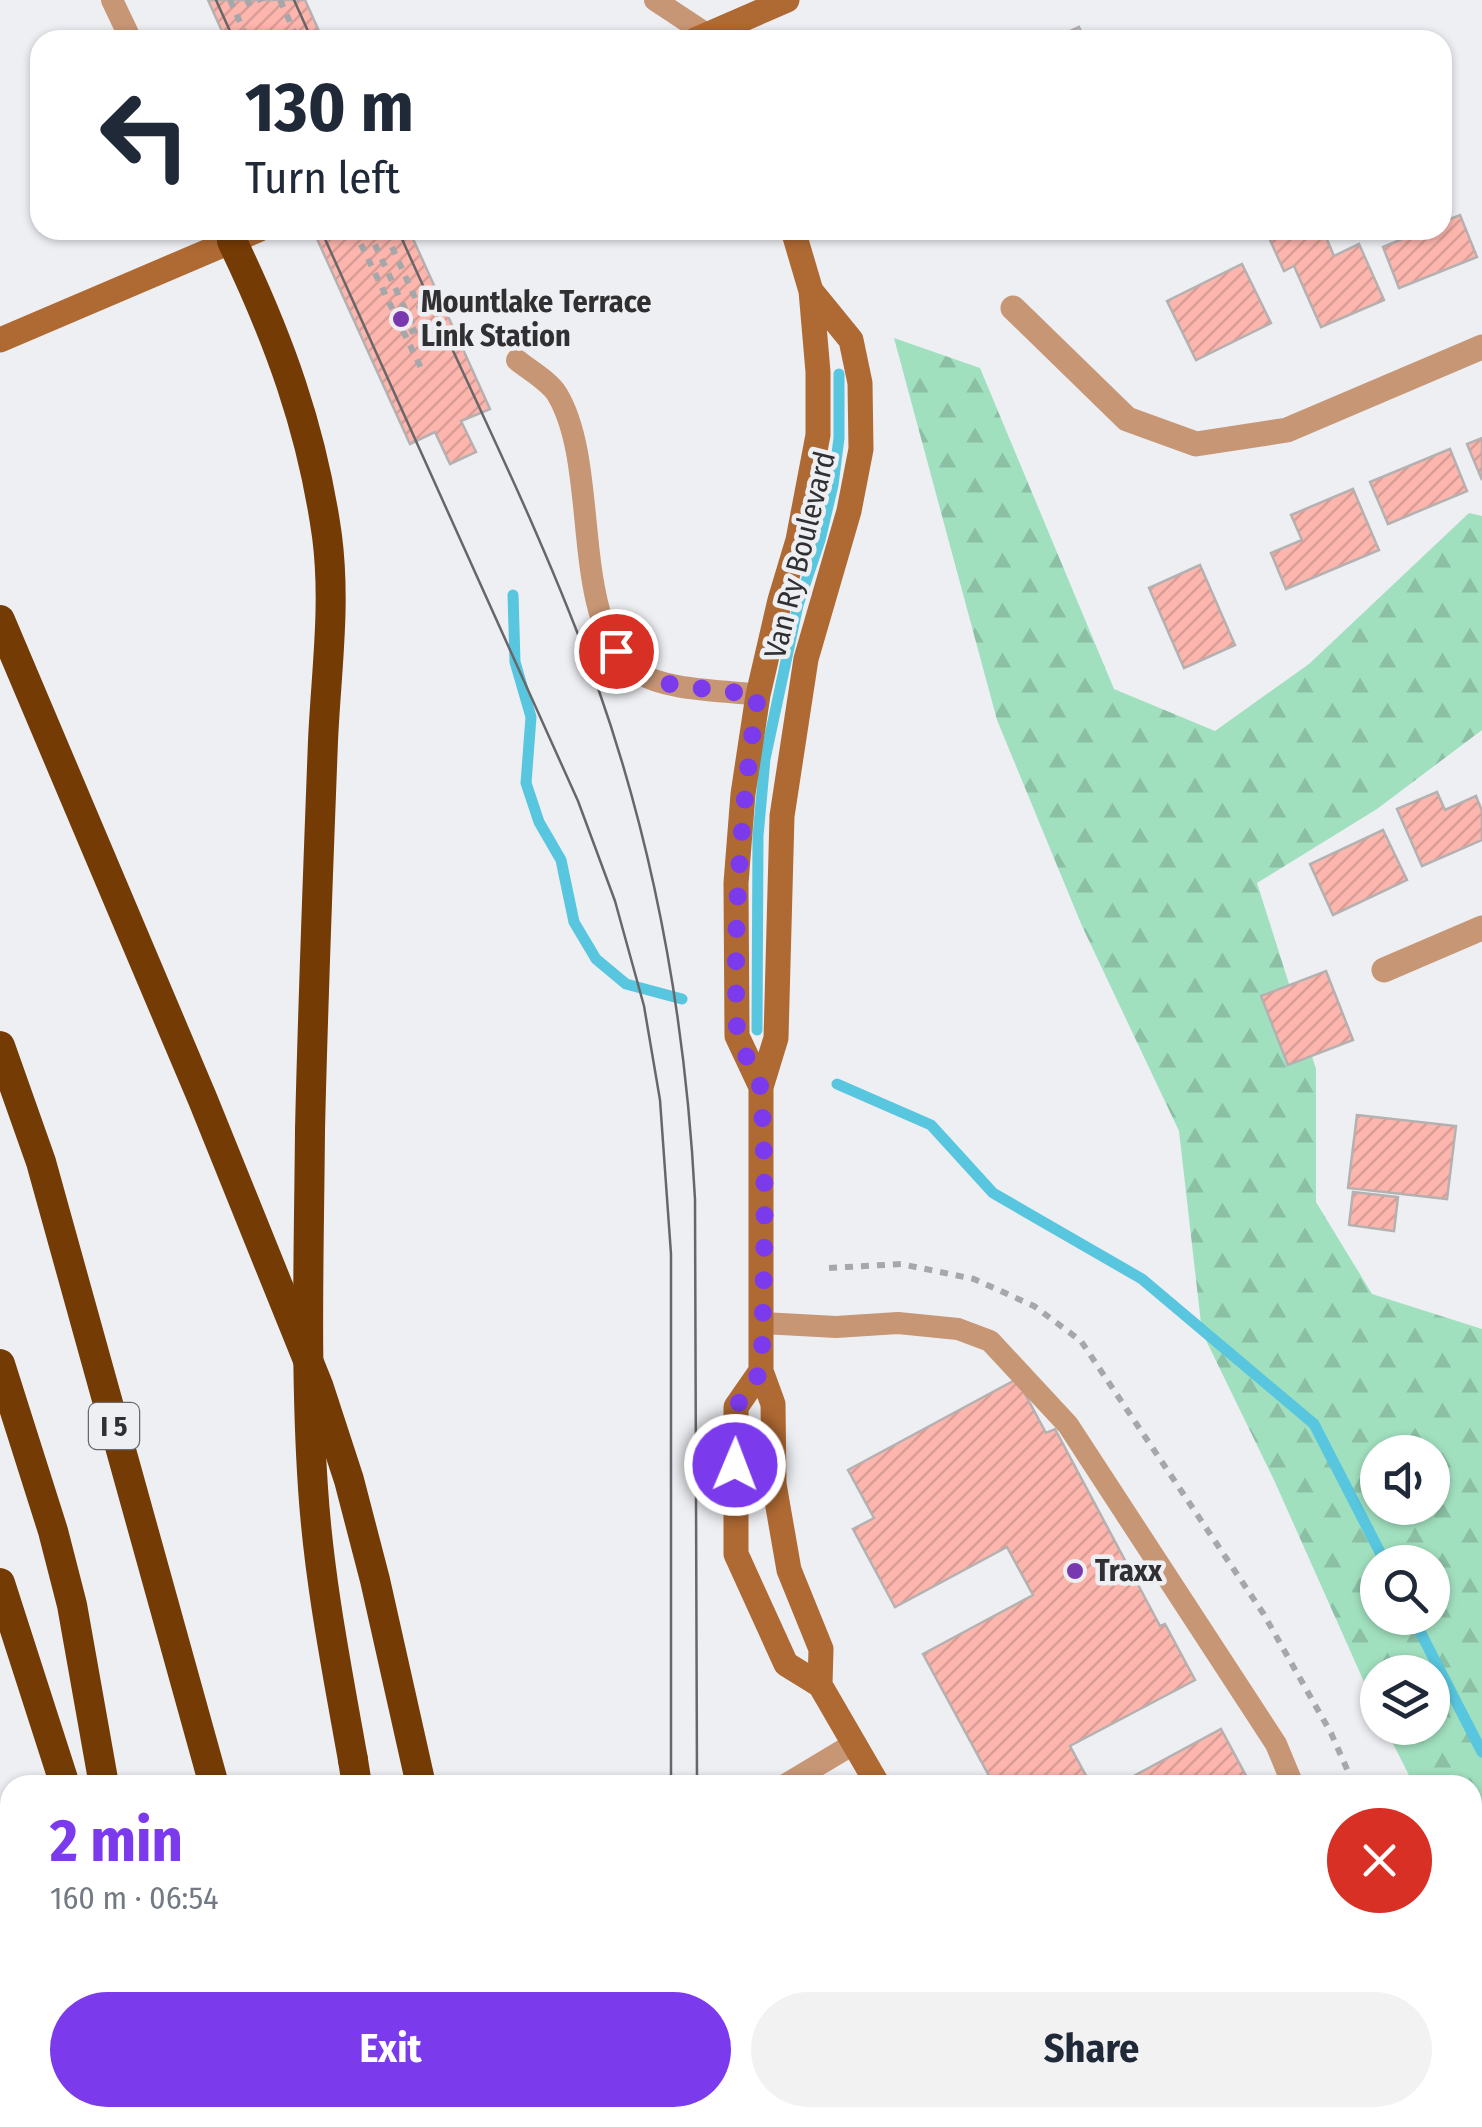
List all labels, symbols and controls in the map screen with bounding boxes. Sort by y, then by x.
text: 130 m [245,66,414,150]
icon: left [80,70,210,200]
text: Turn left [245,151,400,205]
place label: Mountlake Terrace Link Station [421,284,651,354]
marker: Mountlake Terrace Link Station [390,308,412,330]
street label: Van Ry Boulevard [757,448,843,662]
pin [574,609,659,694]
icon: arrive [589,624,644,679]
road number: I 5 [89,1403,139,1449]
position arrow [683,1413,787,1517]
map controls [1360,1435,1450,1745]
button: sound [1360,1435,1450,1525]
button: search [1360,1545,1450,1635]
place label: Traxx [1095,1553,1163,1589]
marker: Traxx [1064,1560,1086,1582]
button: layers [1360,1655,1450,1745]
text: 2 min [50,1805,183,1877]
button: close [1327,1808,1432,1913]
text: 160 m · 06:54 [50,1879,219,1917]
button: Exit [50,1992,731,2107]
button: Share [751,1992,1432,2107]

